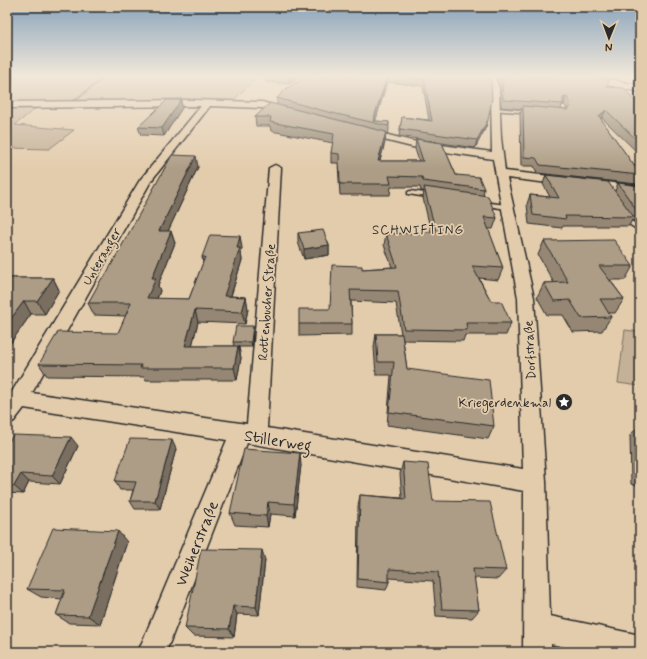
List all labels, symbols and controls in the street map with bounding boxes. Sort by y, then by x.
north arrow [589,18,629,58]
text: N [605,40,613,54]
district label: SCHWIFTING [372,222,464,239]
street label: Unteranger [79,224,128,290]
street label: Rottenbucher Straße [255,243,280,361]
street label: Dorfstraße [520,320,541,380]
place icon: Kriegerdenkmal [554,392,574,412]
place label: Kriegerdenkmal [459,395,551,413]
street label: Stillerweg [242,426,313,458]
street label: Weiherstraße [171,498,224,589]

